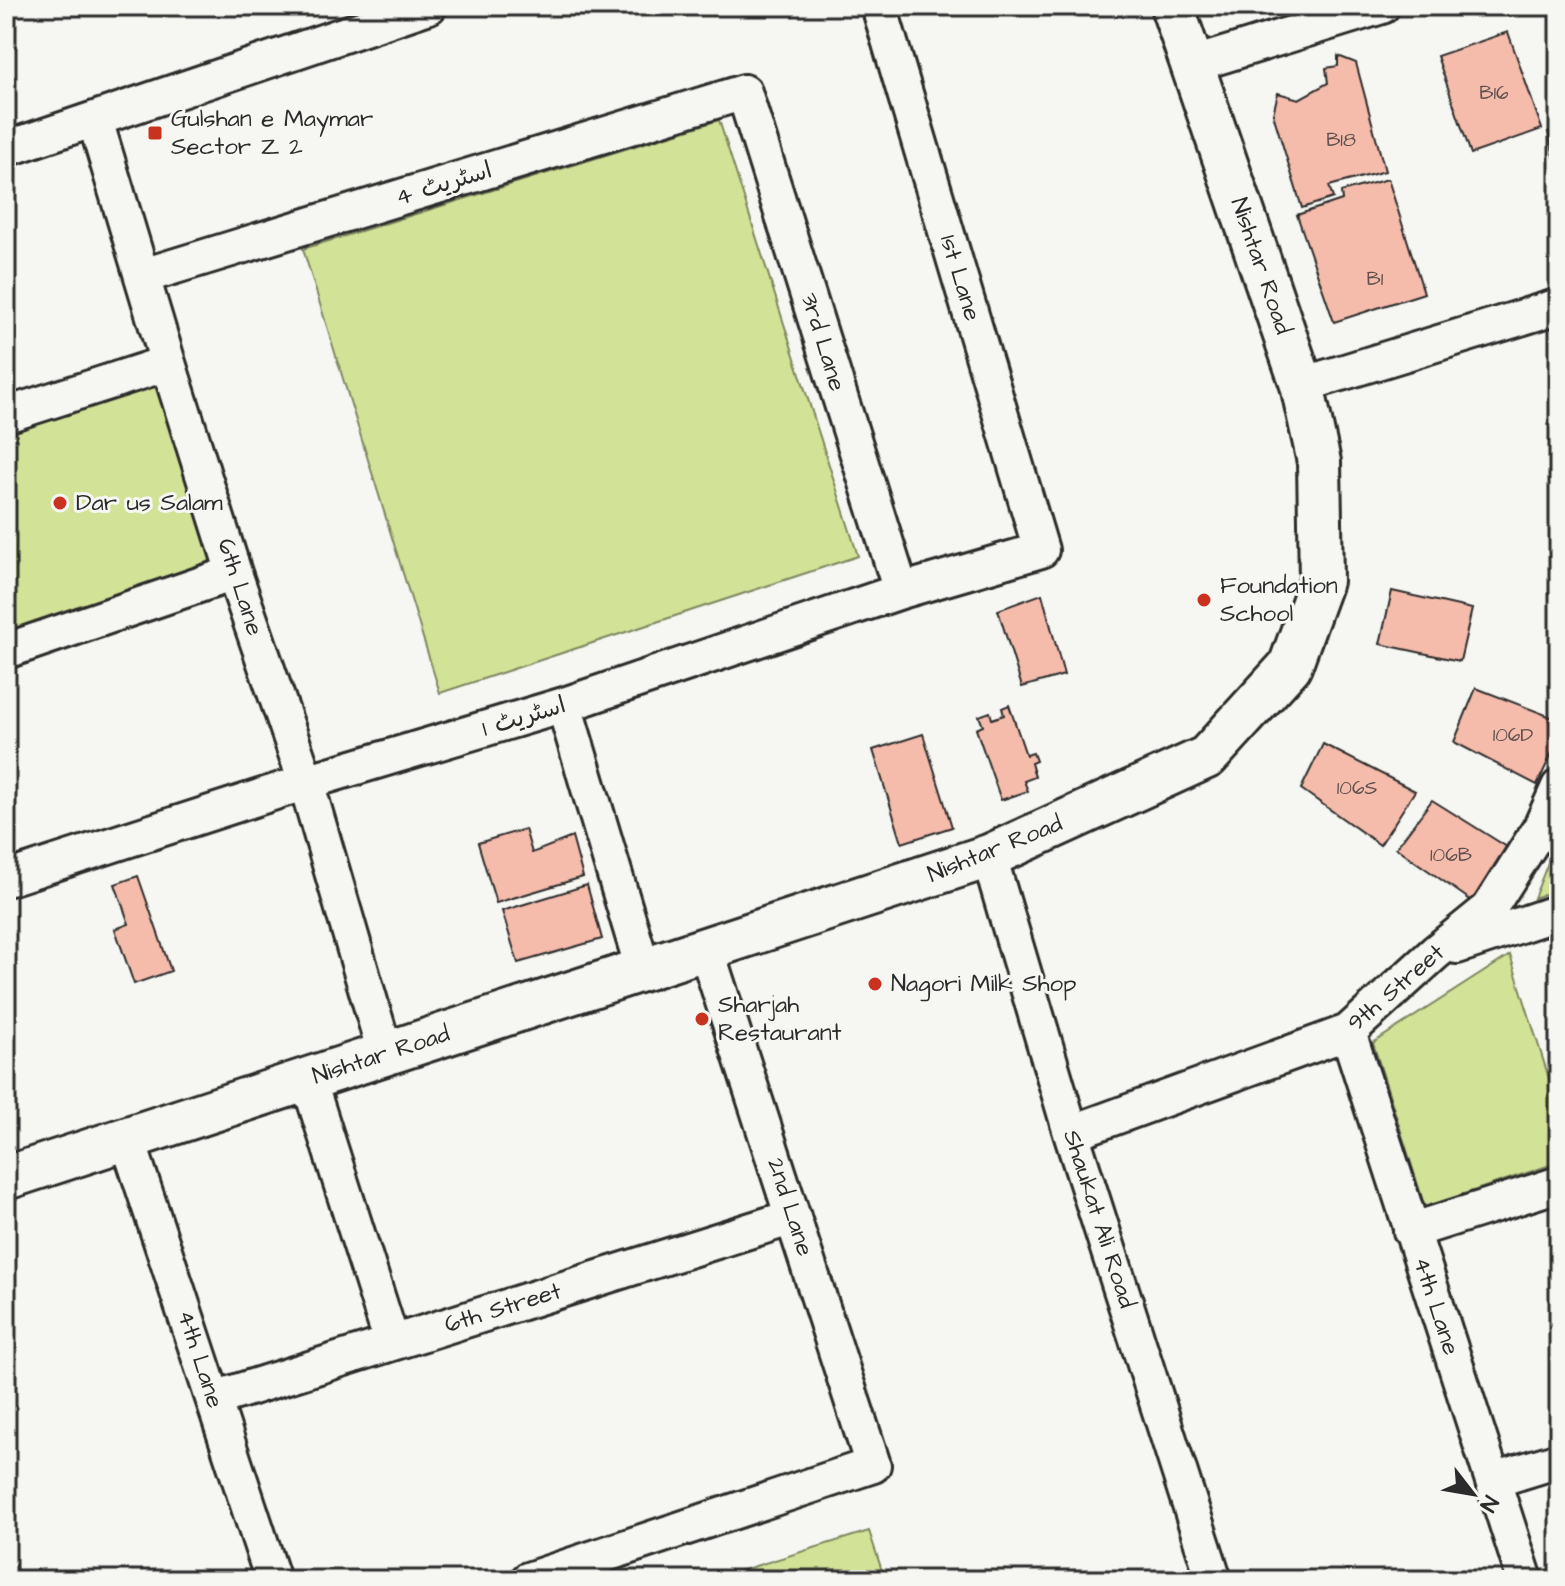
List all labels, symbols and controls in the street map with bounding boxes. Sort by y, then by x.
house number: B16 [1479,79,1509,107]
place label: Gulshan e Maymar Sector Z 2 [171,102,373,164]
marker: Gulshan e Maymar Sector Z 2 [146,124,164,142]
house number: B18 [1326,126,1356,154]
street label: اسٹریٹ 4 [392,153,496,215]
street label: Nishtar Road [1222,193,1300,339]
street label: 1st Lane [931,231,989,325]
house number: B1 [1367,265,1384,293]
street label: 3rd Lane [792,289,854,395]
place label: Dar us Salam [76,486,223,520]
marker: Dar us Salam [51,494,69,512]
street label: 6th Lane [208,534,272,640]
place label: Foundation School [1220,569,1338,631]
marker: Foundation School [1195,591,1213,609]
street label: اسٹریٹ 1 [478,688,570,746]
house number: 106D [1493,721,1533,749]
house number: 106S [1337,774,1377,802]
street label: Nishtar Road [923,807,1067,891]
house number: 106B [1430,841,1472,869]
street label: 9th Street [1340,936,1452,1040]
place label: Nagori Milk Shop [891,967,1076,1002]
marker: Nagori Milk Shop [866,975,884,993]
place label: Sharjah Restaurant [718,988,842,1050]
marker: Sharjah Restaurant [693,1010,711,1028]
street label: Nishtar Road [308,1017,454,1093]
street label: Shaukat Ali Road [1054,1126,1144,1312]
street label: 2nd Lane [758,1153,822,1261]
street label: 4th Lane [1404,1253,1468,1359]
street label: 6th Street [441,1274,566,1342]
street label: 4th Lane [168,1306,232,1412]
north arrow [1433,1454,1513,1534]
text: N [1472,1490,1506,1518]

